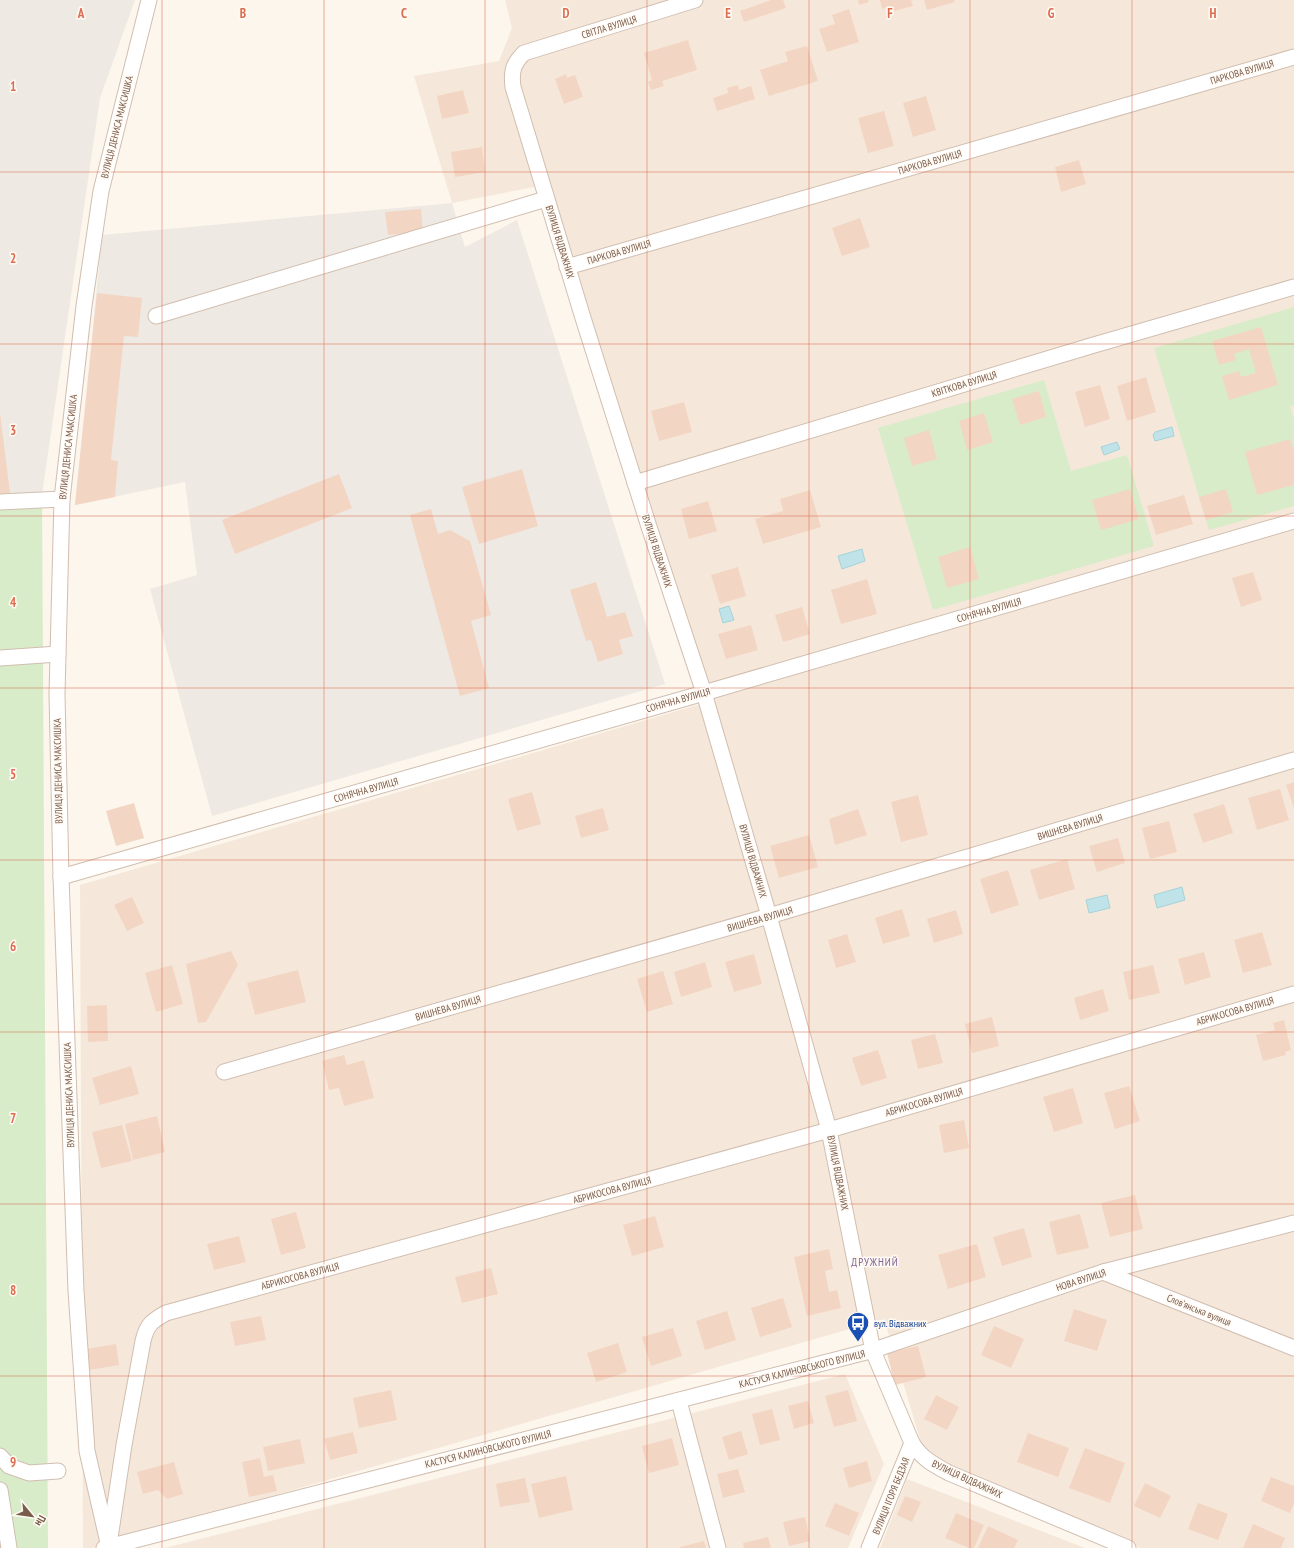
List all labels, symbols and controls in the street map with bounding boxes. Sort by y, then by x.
text: A [77,5,85,22]
text: B [240,5,246,22]
text: C [401,5,407,22]
text: D [563,5,570,22]
text: E [725,5,731,22]
text: F [887,5,893,22]
text: G [1048,5,1055,22]
text: H [1210,5,1217,22]
street label: СВІТЛА ВУЛИЦЯ [580,12,638,42]
street label: ПАРКОВА ВУЛИЦЯ [1209,57,1275,87]
street label: ВУЛИЦЯ ДЕНИСА МАКСИШКА [98,74,136,180]
text: 1 [10,78,16,95]
street label: ПАРКОВА ВУЛИЦЯ [897,147,963,177]
street label: ВУЛИЦЯ ВІДВАЖНИХ [543,204,577,280]
street label: ПАРКОВА ВУЛИЦЯ [586,237,652,267]
text: 2 [10,250,16,267]
street label: КВІТКОВА ВУЛИЦЯ [930,368,998,400]
street label: ВУЛИЦЯ ДЕНИСА МАКСИШКА [56,394,80,500]
text: 3 [10,422,16,439]
street label: ВУЛИЦЯ ВІДВАЖНИХ [639,513,675,589]
text: 4 [10,594,17,611]
street label: СОНЯЧНА ВУЛИЦЯ [955,595,1023,625]
street label: СОНЯЧНА ВУЛИЦЯ [644,685,712,715]
street label: ВУЛИЦЯ ДЕНИСА МАКСИШКА [51,718,65,824]
text: 5 [10,766,16,783]
street label: СОНЯЧНА ВУЛИЦЯ [332,775,400,805]
street label: ВИШНЕВА ВУЛИЦЯ [1036,811,1104,843]
street label: ВУЛИЦЯ ВІДВАЖНИХ [736,823,770,899]
street label: ВИШНЕВА ВУЛИЦЯ [726,903,794,935]
text: 6 [10,938,16,955]
street label: ВИШНЕВА ВУЛИЦЯ [414,992,482,1024]
street label: АБРИКОСОВА ВУЛИЦЯ [1195,994,1275,1028]
street label: ВУЛИЦЯ ДЕНИСА МАКСИШКА [61,1042,77,1148]
street label: АБРИКОСОВА ВУЛИЦЯ [884,1085,964,1119]
text: 7 [10,1110,16,1127]
street label: ВУЛИЦЯ ВІДВАЖНИХ [824,1134,852,1212]
street label: АБРИКОСОВА ВУЛИЦЯ [572,1173,652,1207]
district label: ДРУЖНИЙ [851,1255,899,1269]
street label: АБРИКОСОВА ВУЛИЦЯ [260,1259,340,1293]
street label: НОВА ВУЛИЦЯ [1054,1266,1108,1294]
text: 8 [10,1282,16,1299]
street label: Словʼянська вулиця [1165,1291,1233,1329]
bus stop icon: вул. Відважних [845,1310,871,1343]
place label: вул. Відважних [874,1317,927,1330]
street label: КАСТУСЯ КАЛИНОВСЬКОГО ВУЛИЦЯ [738,1347,866,1391]
street label: КАСТУСЯ КАЛИНОВСЬКОГО ВУЛИЦЯ [424,1427,552,1471]
text: 9 [10,1454,16,1471]
street label: ВУЛИЦЯ ІГОРЯ БЕДЗАЯ [870,1455,912,1537]
street label: ВУЛИЦЯ ВІДВАЖНИХ [930,1457,1004,1501]
north arrow [12,1496,52,1536]
text: Пн [32,1513,49,1529]

